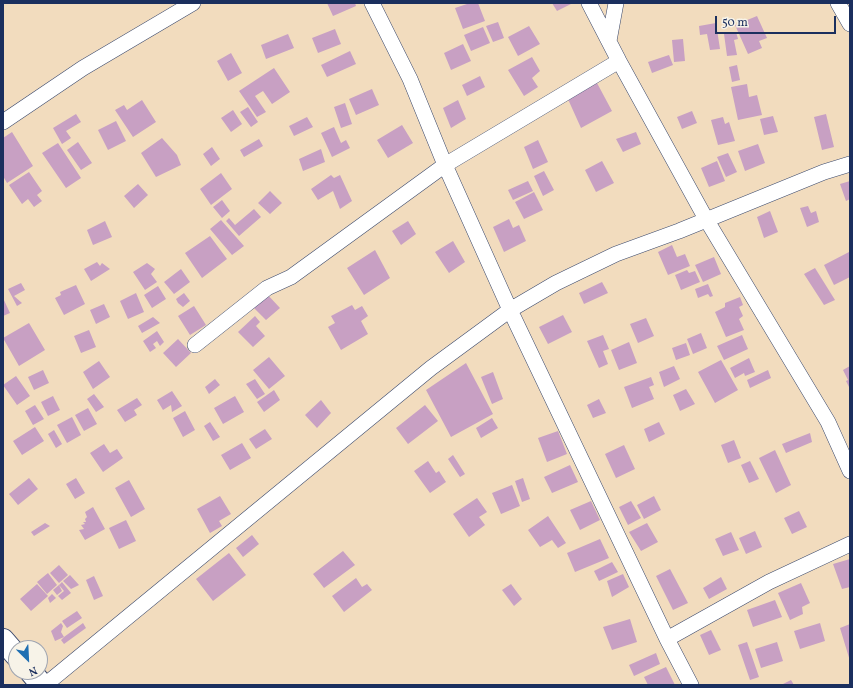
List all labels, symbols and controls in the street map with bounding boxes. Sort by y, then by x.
scale bar [717,8,838,34]
text: 50 m [722,15,748,31]
north arrow [8,640,48,680]
text: N [26,662,39,679]

